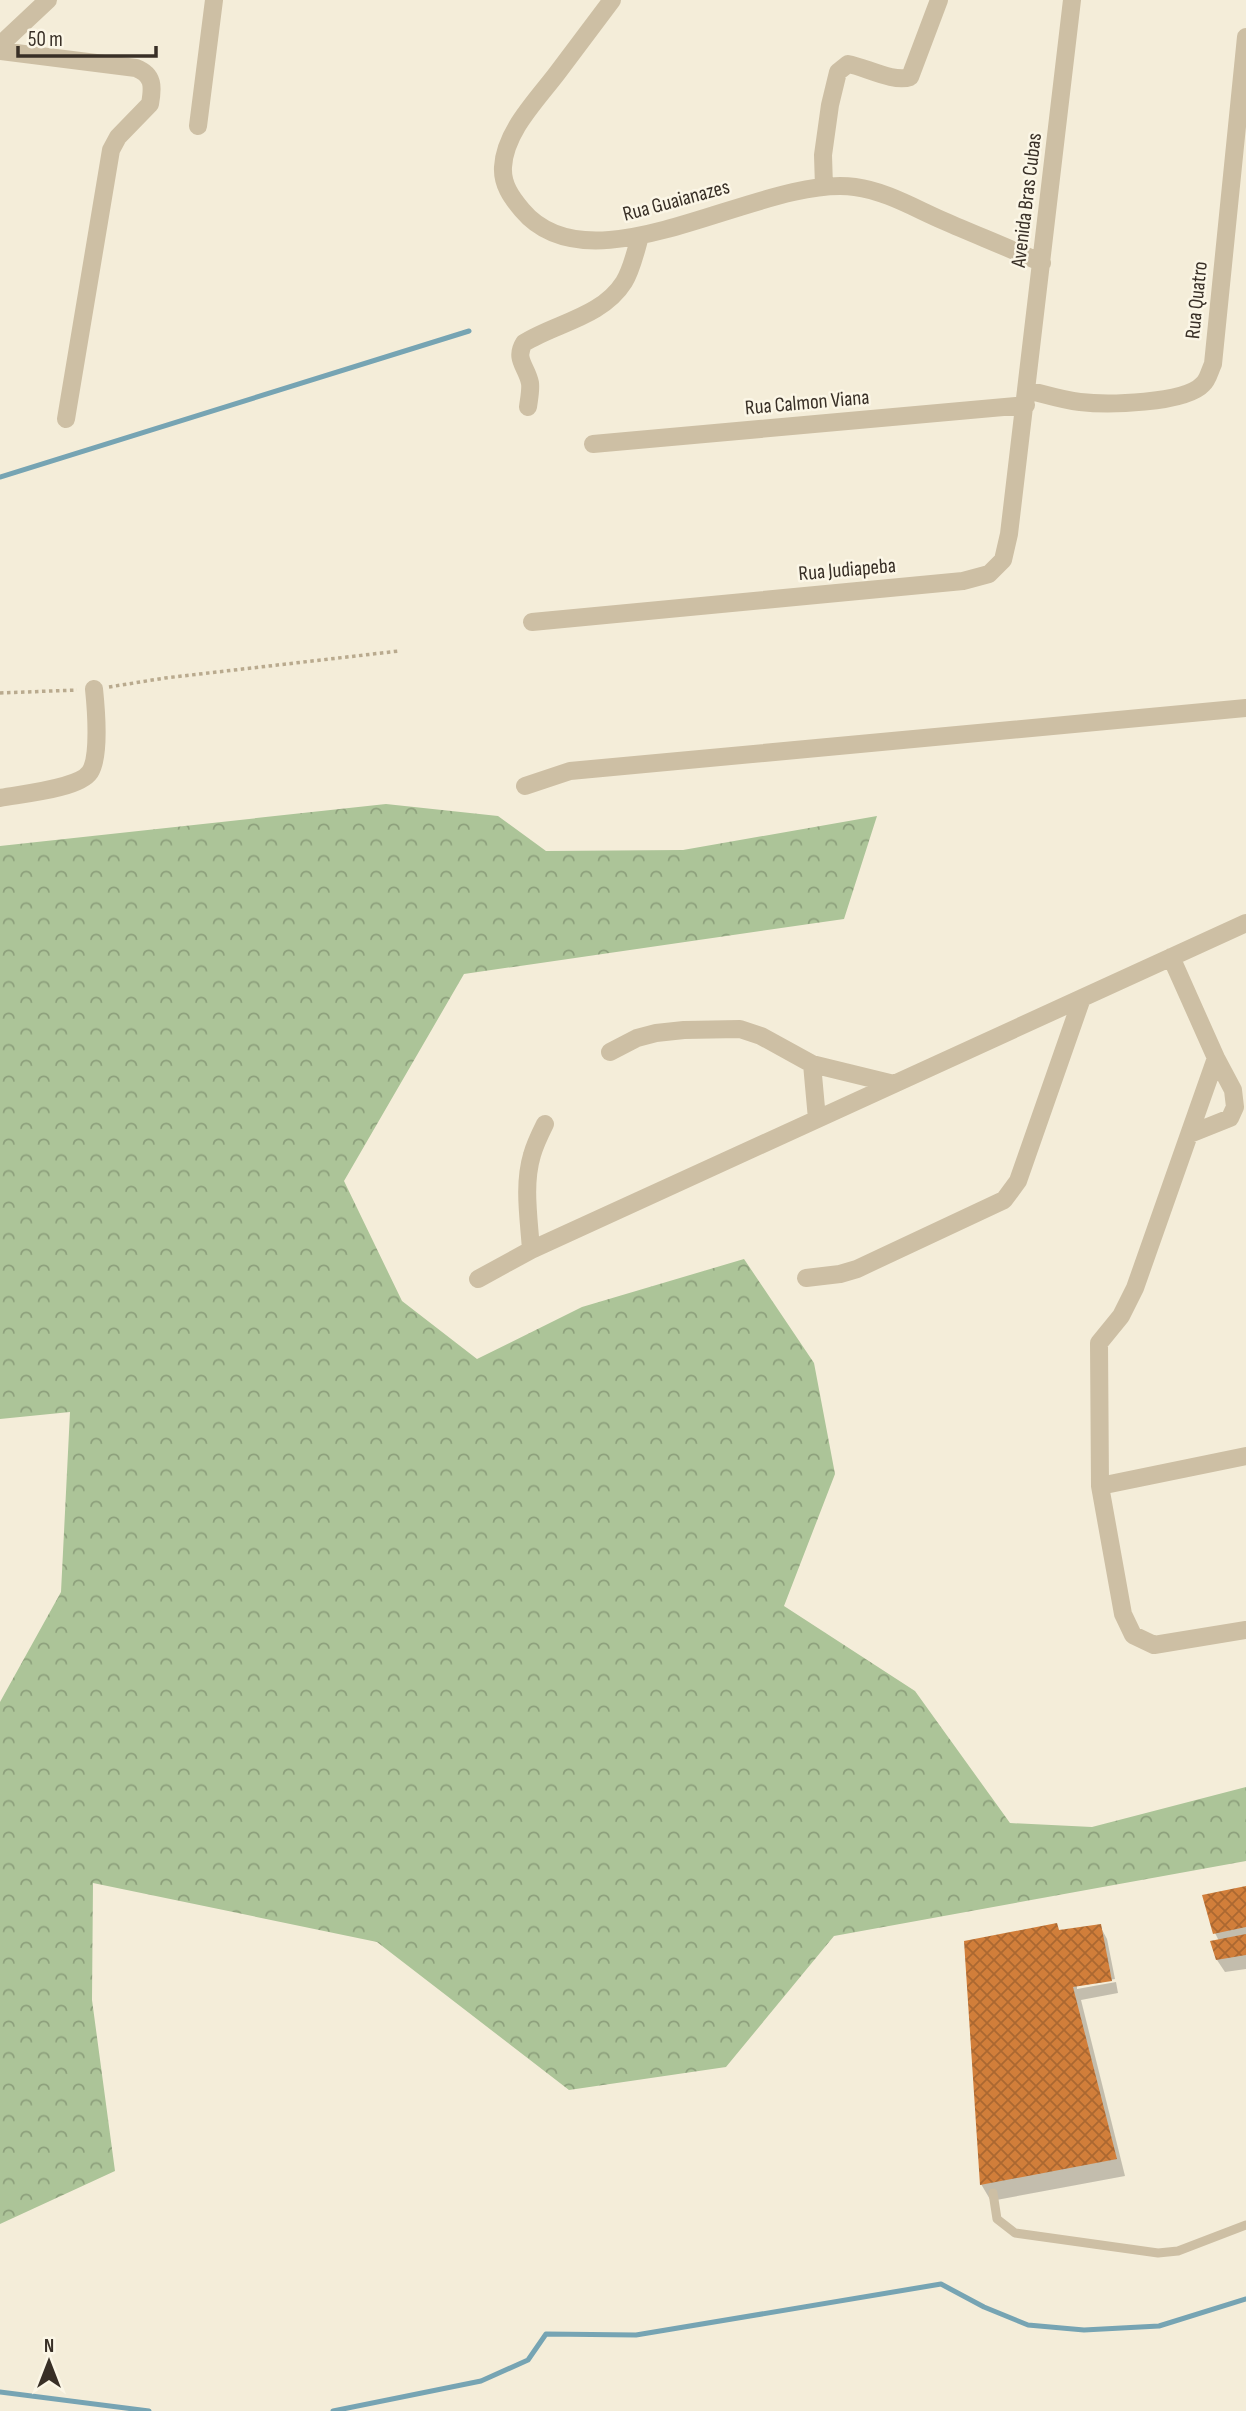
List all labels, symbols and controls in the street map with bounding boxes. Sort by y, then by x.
scale bar [18,14,156,58]
text: 50 m [28,27,63,52]
street label: Avenida Bras Cubas [1006,131,1047,270]
street label: Rua Guaianazes [620,174,732,227]
street label: Rua Quatro [1180,260,1213,340]
street label: Rua Calmon Viana [744,385,870,420]
street label: Rua Judiapeba [797,553,897,586]
north arrow [14,2327,84,2397]
text: N [44,2335,54,2358]

